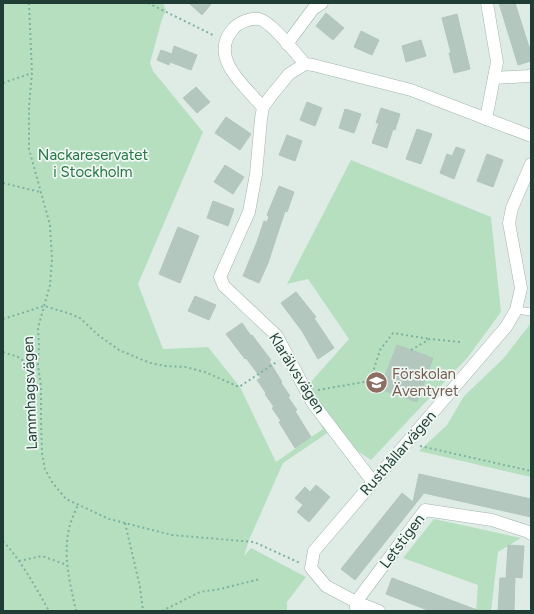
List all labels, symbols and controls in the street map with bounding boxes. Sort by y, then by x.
park label: Nackareservatet i Stockholm [38,146,149,181]
street label: Klarälvsvägen [265,329,329,417]
street label: Lammhagsvägen [19,336,41,450]
place label: Förskolan Äventyret [392,365,459,400]
school or university icon: Förskolan Äventyret [363,370,389,396]
street label: Rusthållarvägen [356,407,440,499]
street label: Letstigen [376,510,428,572]

